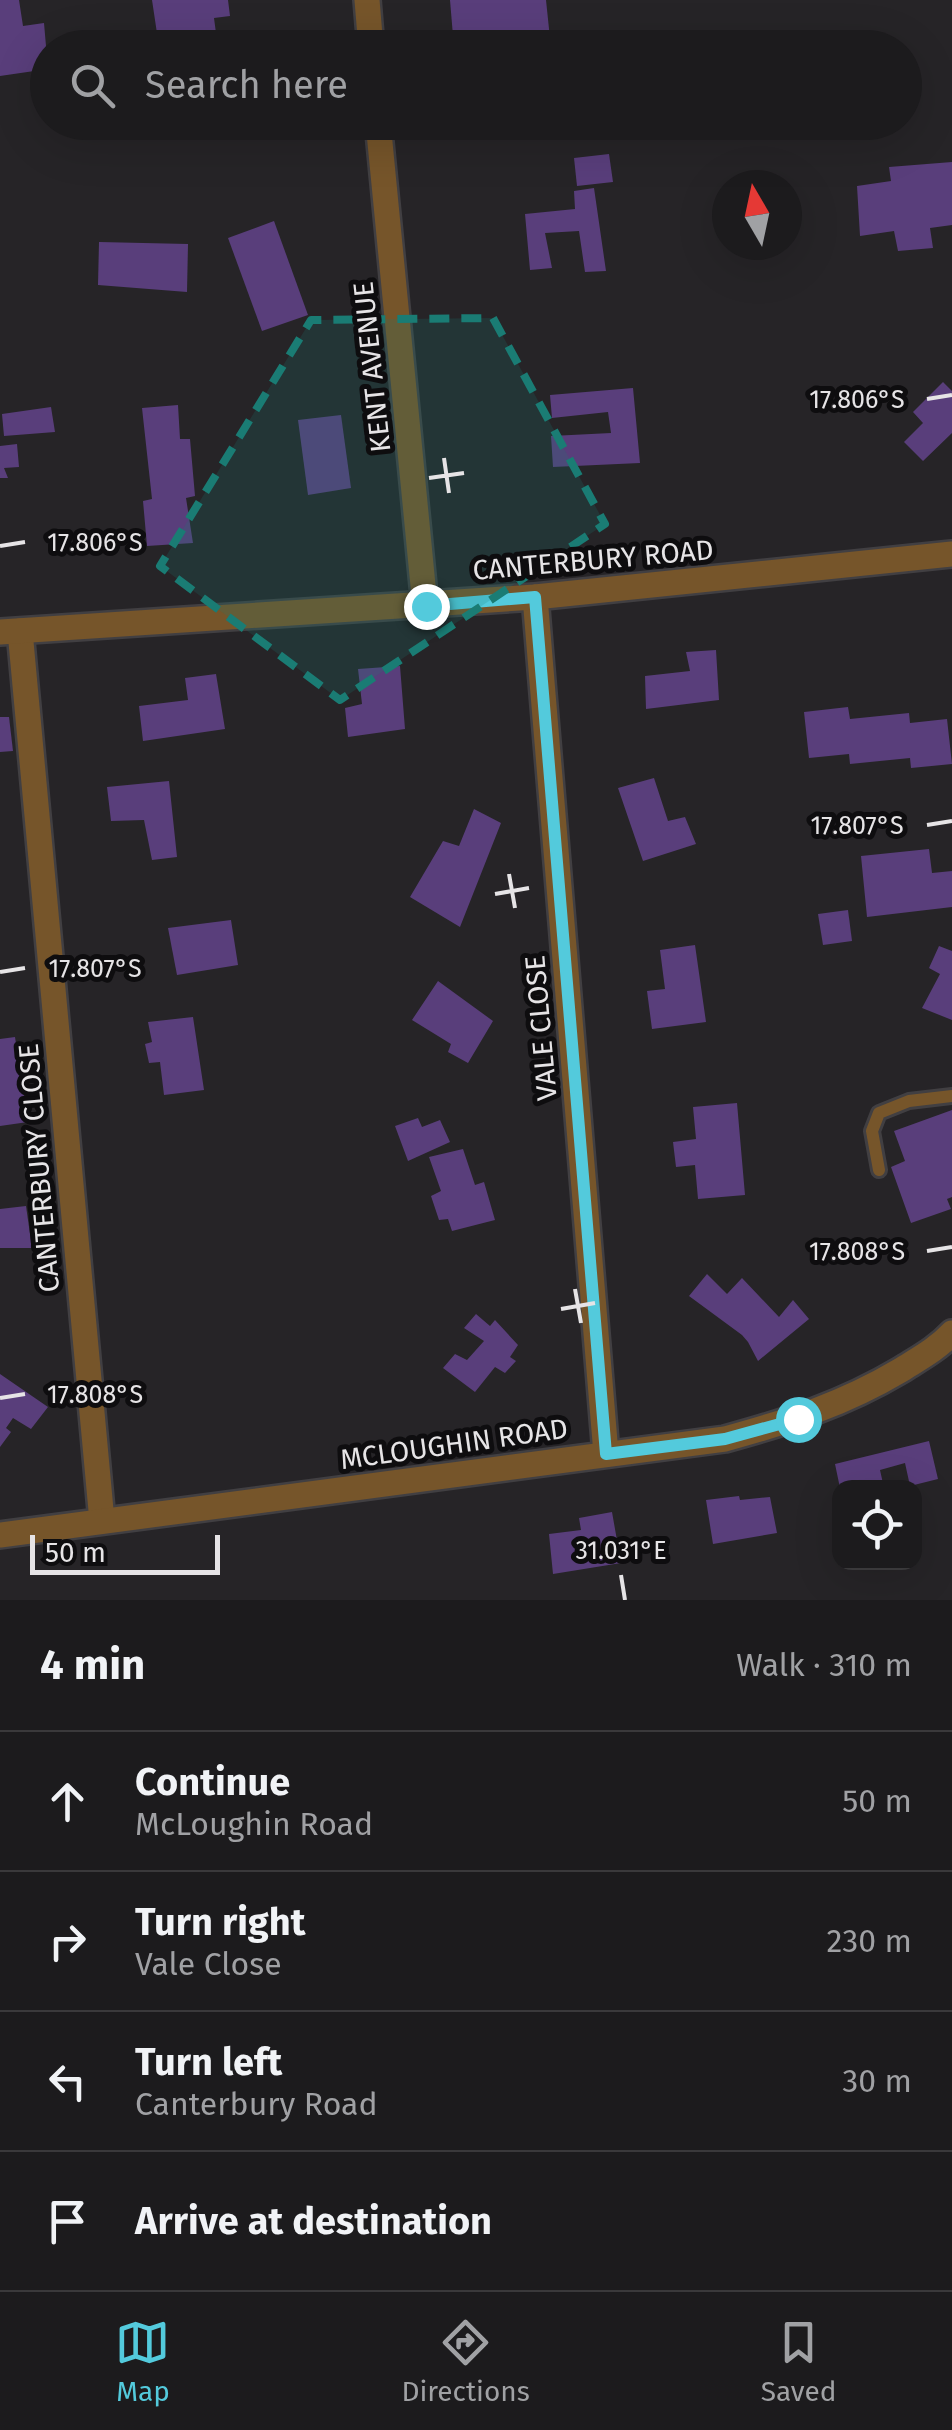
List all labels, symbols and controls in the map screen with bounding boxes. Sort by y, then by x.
search box [30,30,922,140]
icon: search [65,58,120,113]
text: Search here [145,62,348,108]
north arrow [712,170,802,260]
street label: KENT AVENUE [347,280,397,454]
text: 17.806°S [809,385,905,415]
text: 17.806°S [47,528,143,558]
street label: CANTERBURY ROAD [471,533,715,587]
route end [404,584,450,630]
text: 17.807°S [810,811,904,841]
text: 17.807°S [48,954,142,984]
street label: VALE CLOSE [518,954,564,1102]
street label: CANTERBURY CLOSE [12,1042,66,1294]
text: 17.808°S [809,1237,905,1267]
text: 17.808°S [47,1380,143,1410]
route start [776,1397,822,1443]
street label: MCLOUGHIN ROAD [338,1412,570,1476]
map controls [832,1480,922,1570]
button: locate [832,1480,922,1570]
scale bar [30,1530,220,1574]
text: 50 m [45,1536,106,1569]
text: 31.031°E [575,1536,667,1566]
text: 4 min [40,1640,145,1690]
text: Walk · 310 m [736,1646,912,1684]
text: Continue [135,1759,290,1805]
icon: ahead [40,1774,95,1829]
text: 50 m [842,1782,912,1820]
text: McLoughin Road [135,1805,373,1843]
text: Turn right [135,1899,305,1945]
icon: right [40,1914,95,1969]
text: 230 m [827,1922,912,1960]
text: Vale Close [135,1945,282,1983]
text: Turn left [135,2039,282,2085]
icon: left [40,2054,95,2109]
text: 30 m [842,2062,912,2100]
text: Canterbury Road [135,2085,378,2123]
icon: arrive [40,2194,95,2249]
text: Arrive at destination [135,2198,492,2244]
tab: Map [115,2315,170,2408]
tab: Directions [401,2315,530,2408]
tab: Saved [761,2315,837,2408]

